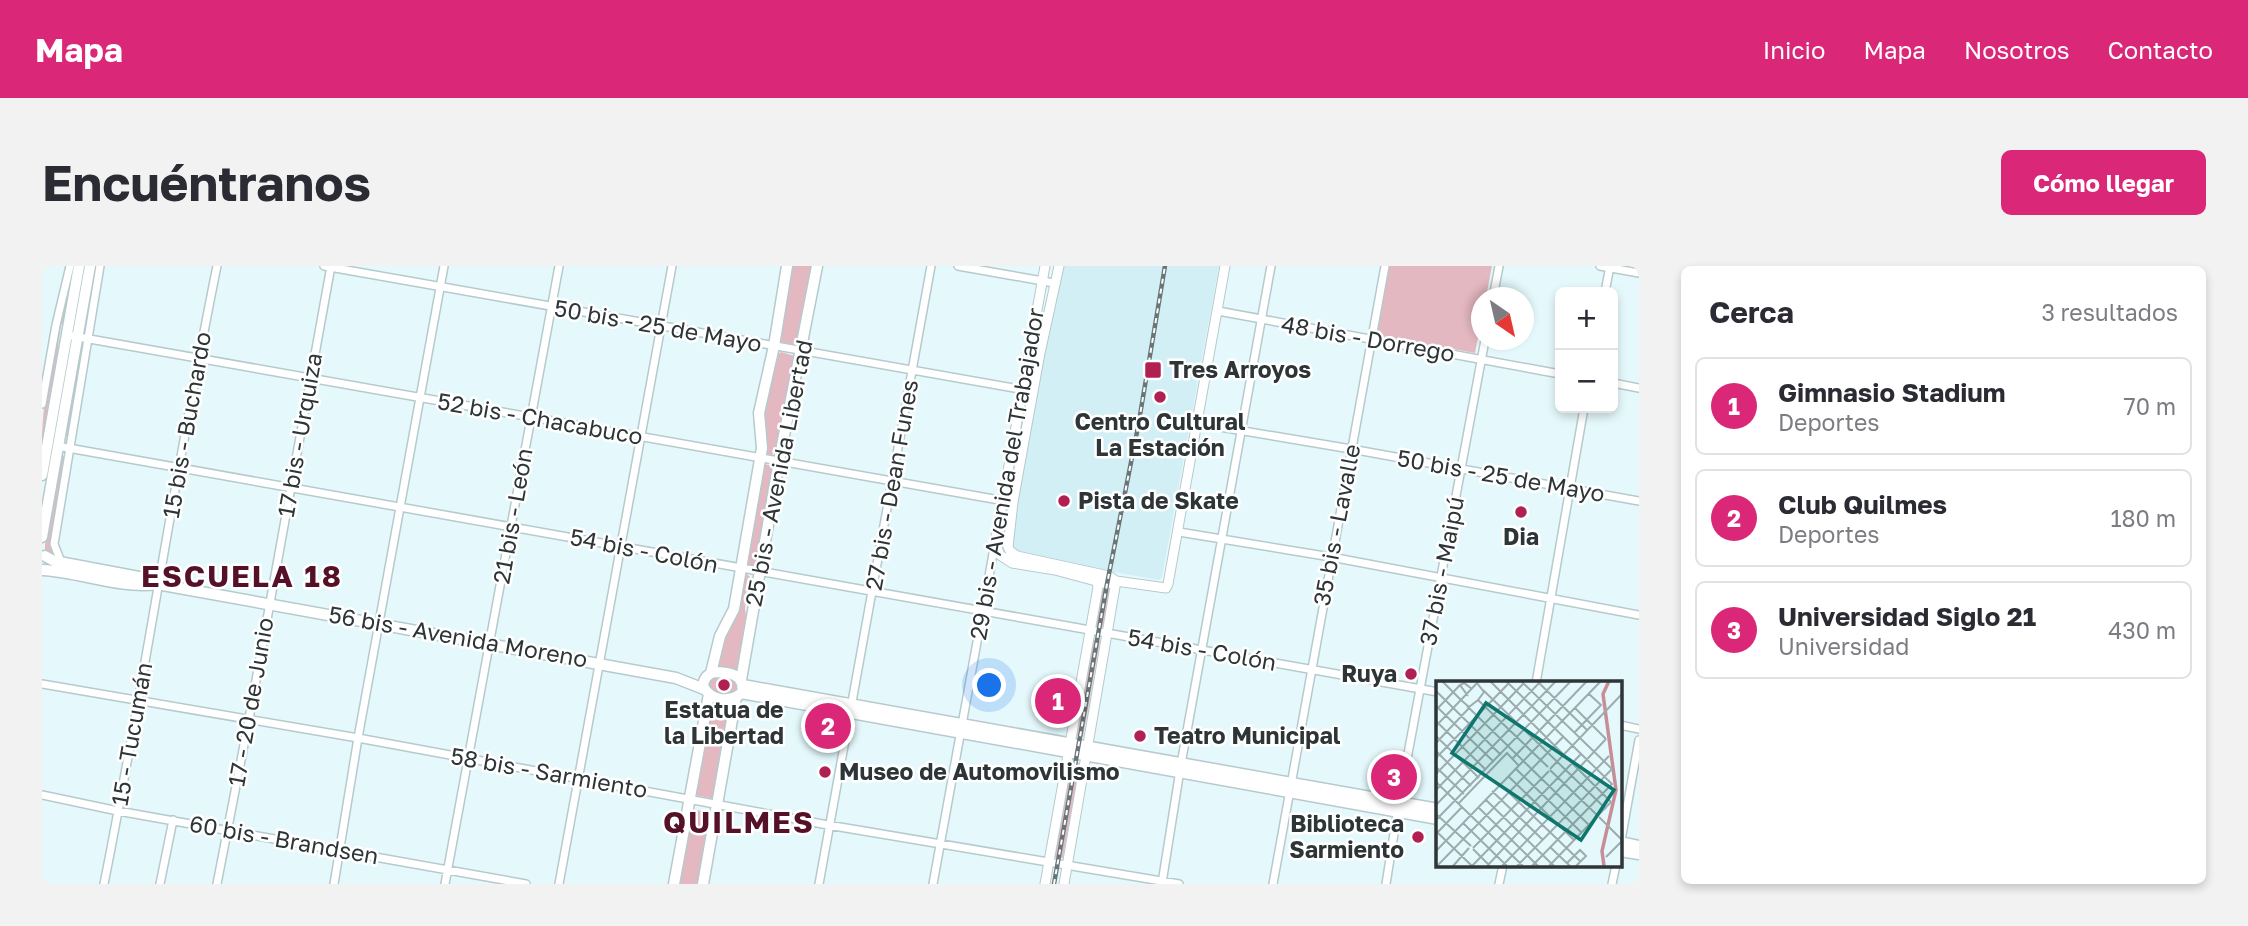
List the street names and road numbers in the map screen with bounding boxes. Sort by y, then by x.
street label: 50 bis - 25 de Mayo [552,293,764,357]
street label: 29 bis - Avenida del Trabajador [963,306,1049,642]
street label: 48 bis - Dorrego [1279,309,1457,367]
street label: 15 bis - Buchardo [156,329,216,520]
street label: 25 bis - Avenida Libertad [738,337,818,608]
street label: 17 bis - Urquiza [271,350,327,519]
street label: 27 bis - Dean Funes [859,377,923,592]
street label: 52 bis - Chacabuco [435,386,645,450]
street label: 35 bis - Lavalle [1307,442,1365,608]
street label: 50 bis - 25 de Mayo [1395,443,1607,507]
street label: 21 bis - León [486,446,538,586]
street label: 37 bis - Maipú [1413,494,1469,648]
street label: 54 bis - Colón [568,522,721,578]
street label: 56 bis - Avenida Moreno [327,599,590,673]
street label: 17 - 20 de Junio [221,615,279,788]
street label: 54 bis - Colón [1126,622,1279,676]
street label: 15 - Tucumán [105,660,157,808]
street label: 58 bis - Sarmiento [449,741,650,803]
street label: 60 bis - Brandsen [187,809,381,869]

